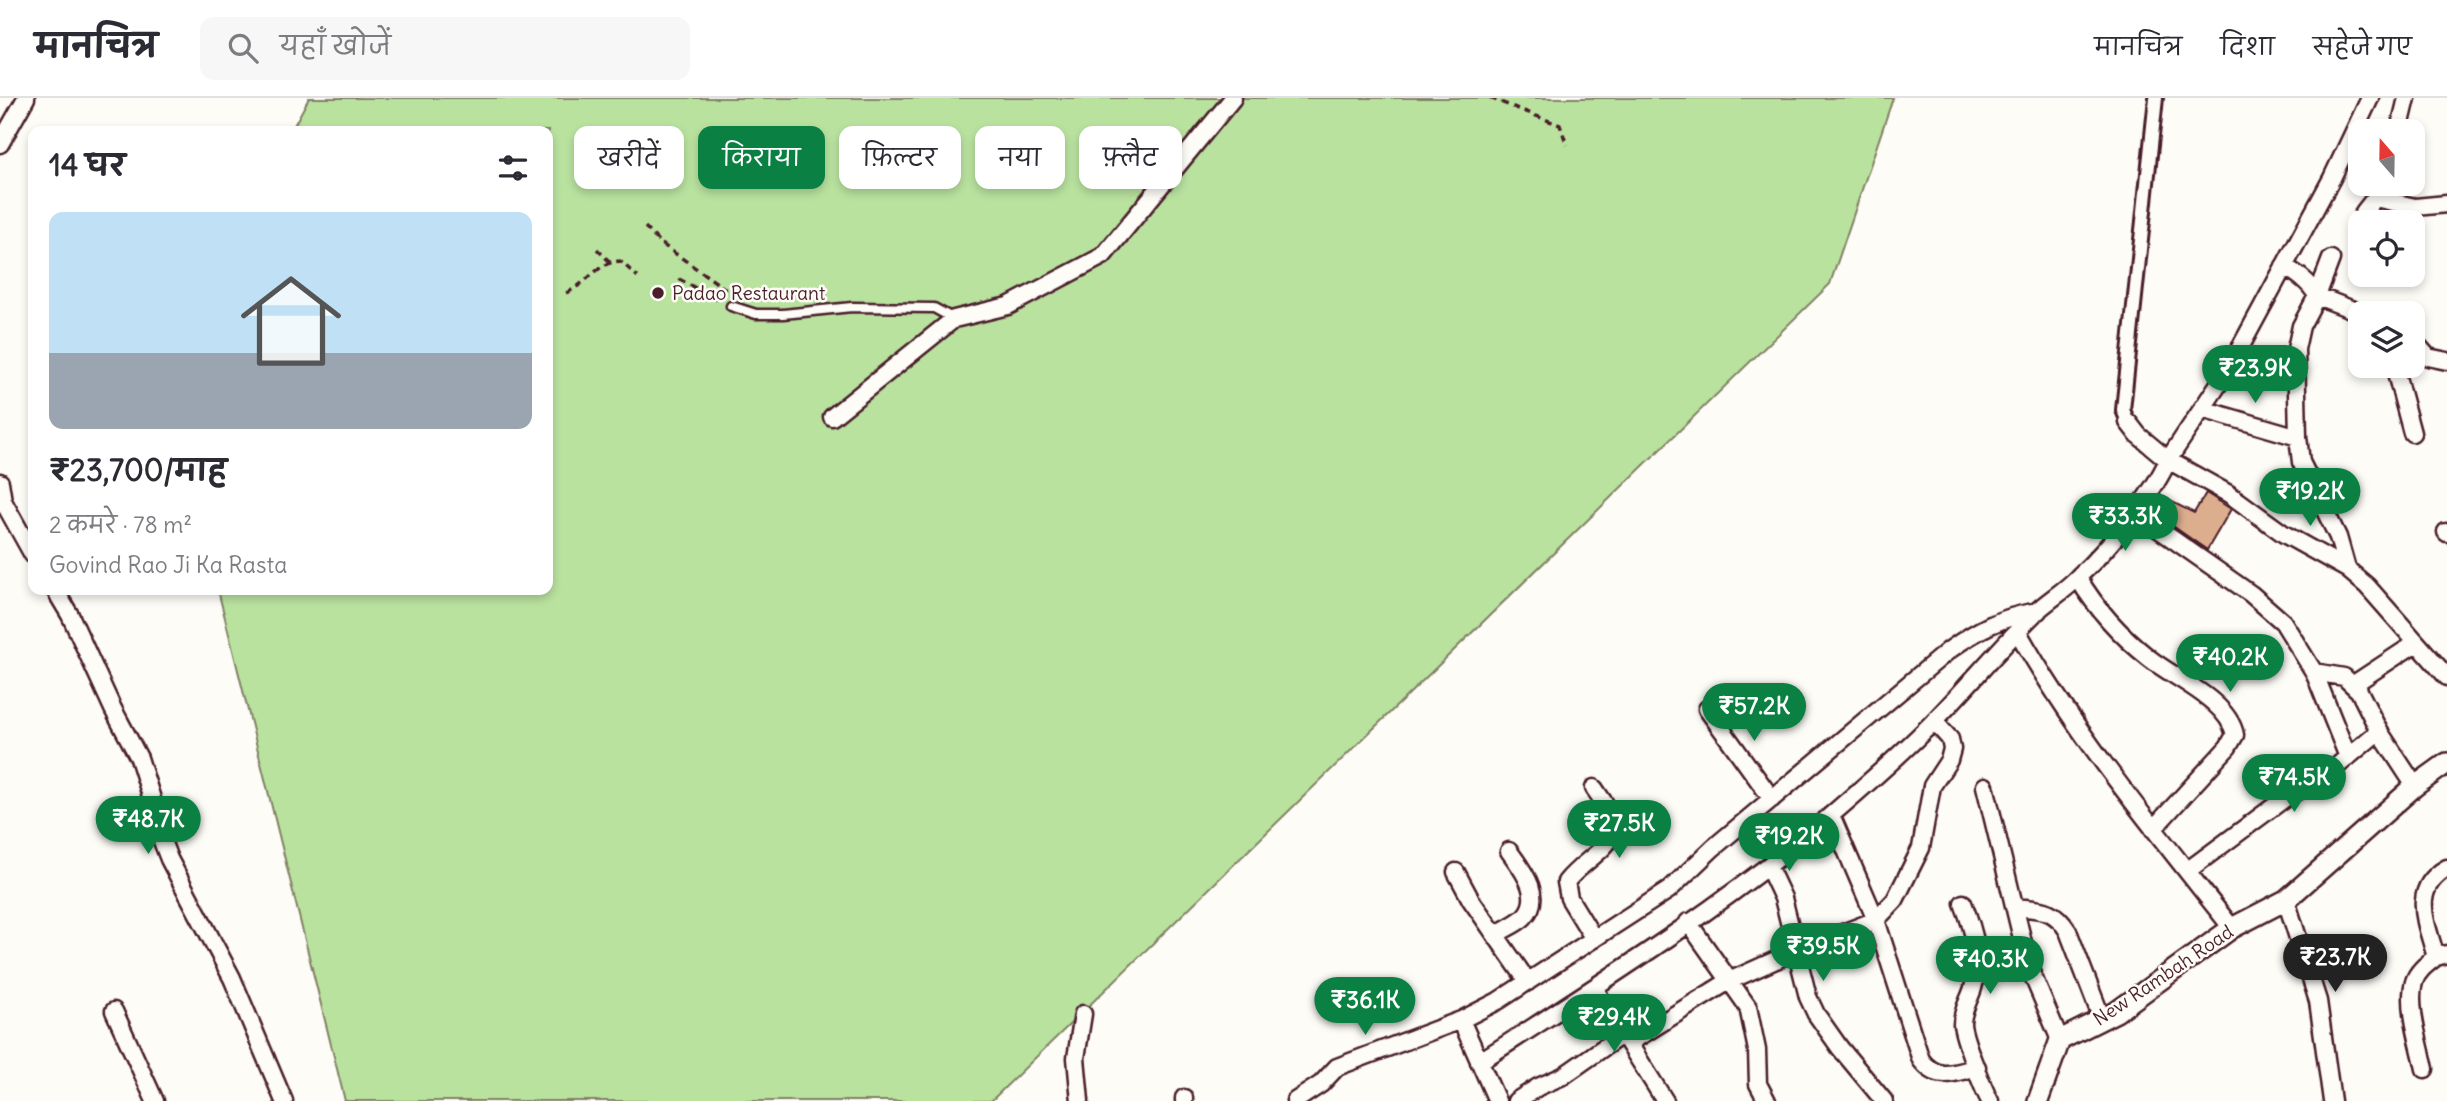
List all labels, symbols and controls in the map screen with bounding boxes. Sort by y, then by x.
search box [200,17,690,80]
text: मानचित्र [35,24,158,66]
icon: search [224,29,262,67]
text: यहाँ खोजें [280,29,391,62]
text: मानचित्र [2094,31,2182,61]
text: दिशा [2220,31,2275,61]
text: सहेजे गए [2313,31,2412,61]
north arrow [2348,119,2426,196]
map controls [2348,119,2425,378]
chip: खरीदें [574,126,684,189]
chip: किराया [698,126,825,189]
chip: फ़िल्टर [839,126,961,189]
chip: नया [975,126,1065,189]
chip: फ़्लैट [1079,126,1182,189]
text: 14 घर [49,146,125,184]
icon: filters [494,149,532,187]
button: locate [2348,210,2425,287]
icon: home [228,258,354,384]
place label: Padao Restaurant [672,281,825,305]
marker: Padao Restaurant [650,285,666,301]
button: layers [2348,301,2425,378]
pin: ₹23.9K [2198,345,2312,405]
text: ₹23.9K [2218,353,2292,382]
text: ₹23,700/माह [49,451,227,489]
pin: ₹19.2K [2253,468,2367,528]
text: ₹19.2K [2275,476,2345,505]
pin: ₹33.3K [2068,494,2182,553]
text: ₹33.3K [2088,501,2162,530]
text: 2 कमरे · 78 m² [49,510,192,539]
text: Govind Rao Ji Ka Rasta [49,550,287,579]
pin: ₹40.2K [2173,634,2287,694]
text: ₹40.2K [2192,642,2268,671]
pin: ₹57.2K [1697,684,1811,743]
text: ₹57.2K [1718,691,1790,720]
pin: ₹74.5K [2237,754,2351,814]
text: ₹74.5K [2258,762,2330,791]
pin: ₹48.7K [91,796,205,856]
pin: ₹27.5K [1562,800,1676,860]
text: ₹48.7K [112,804,184,833]
text: ₹27.5K [1583,808,1655,837]
pin: ₹19.2K [1732,814,1846,873]
text: ₹19.2K [1754,821,1824,850]
street label: New Rambah Road [2088,919,2238,1031]
pin: ₹39.5K [1766,924,1880,983]
text: ₹39.5K [1786,931,1860,960]
pin: ₹23.7K [2278,934,2392,994]
pin: ₹40.3K [1933,936,2047,996]
text: ₹23.7K [2299,942,2371,971]
text: ₹40.3K [1952,944,2028,973]
pin: ₹36.1K [1308,978,1422,1037]
text: ₹36.1K [1330,985,1400,1014]
pin: ₹29.4K [1557,995,1671,1054]
text: ₹29.4K [1578,1002,1650,1031]

